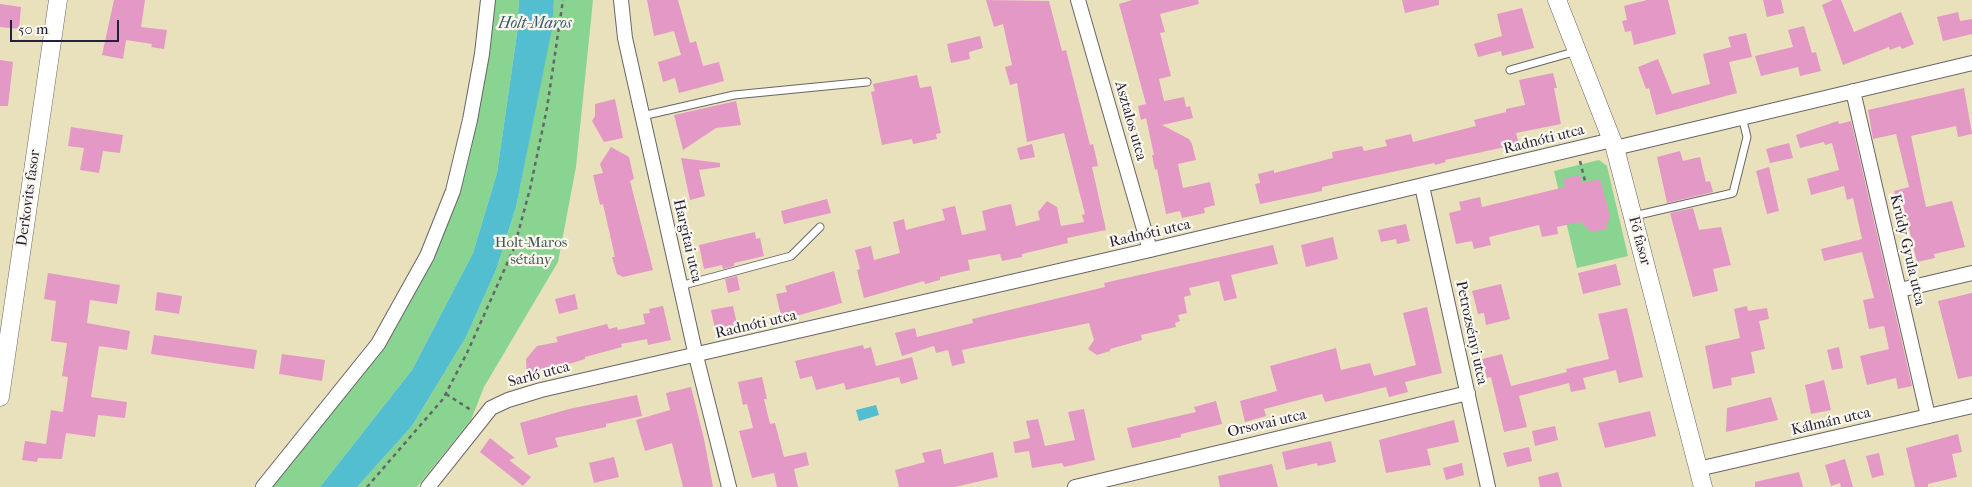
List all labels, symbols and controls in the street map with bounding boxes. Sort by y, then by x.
scale bar [12,10,121,42]
water label: Holt-Maros [498,14,572,34]
text: 50 m [18,20,48,38]
street label: Asztalos utca [1110,79,1150,163]
street label: Radnóti utca [1502,121,1586,159]
street label: Derkovits fasor [13,149,45,247]
street label: Krúdy Gyula utca [1885,193,1929,307]
street label: Hargitai utca [669,198,705,284]
street label: Fő fasor [1624,214,1654,268]
street label: Radnóti utca [1108,216,1192,252]
park label: Holt-Maros sétány [495,234,567,269]
street label: Petrozsényi utca [1451,279,1491,387]
street label: Radnóti utca [714,307,798,343]
street label: Sarló utca [506,358,572,392]
street label: Kálmán utca [1790,404,1872,440]
street label: Orsovai utca [1226,406,1308,442]

